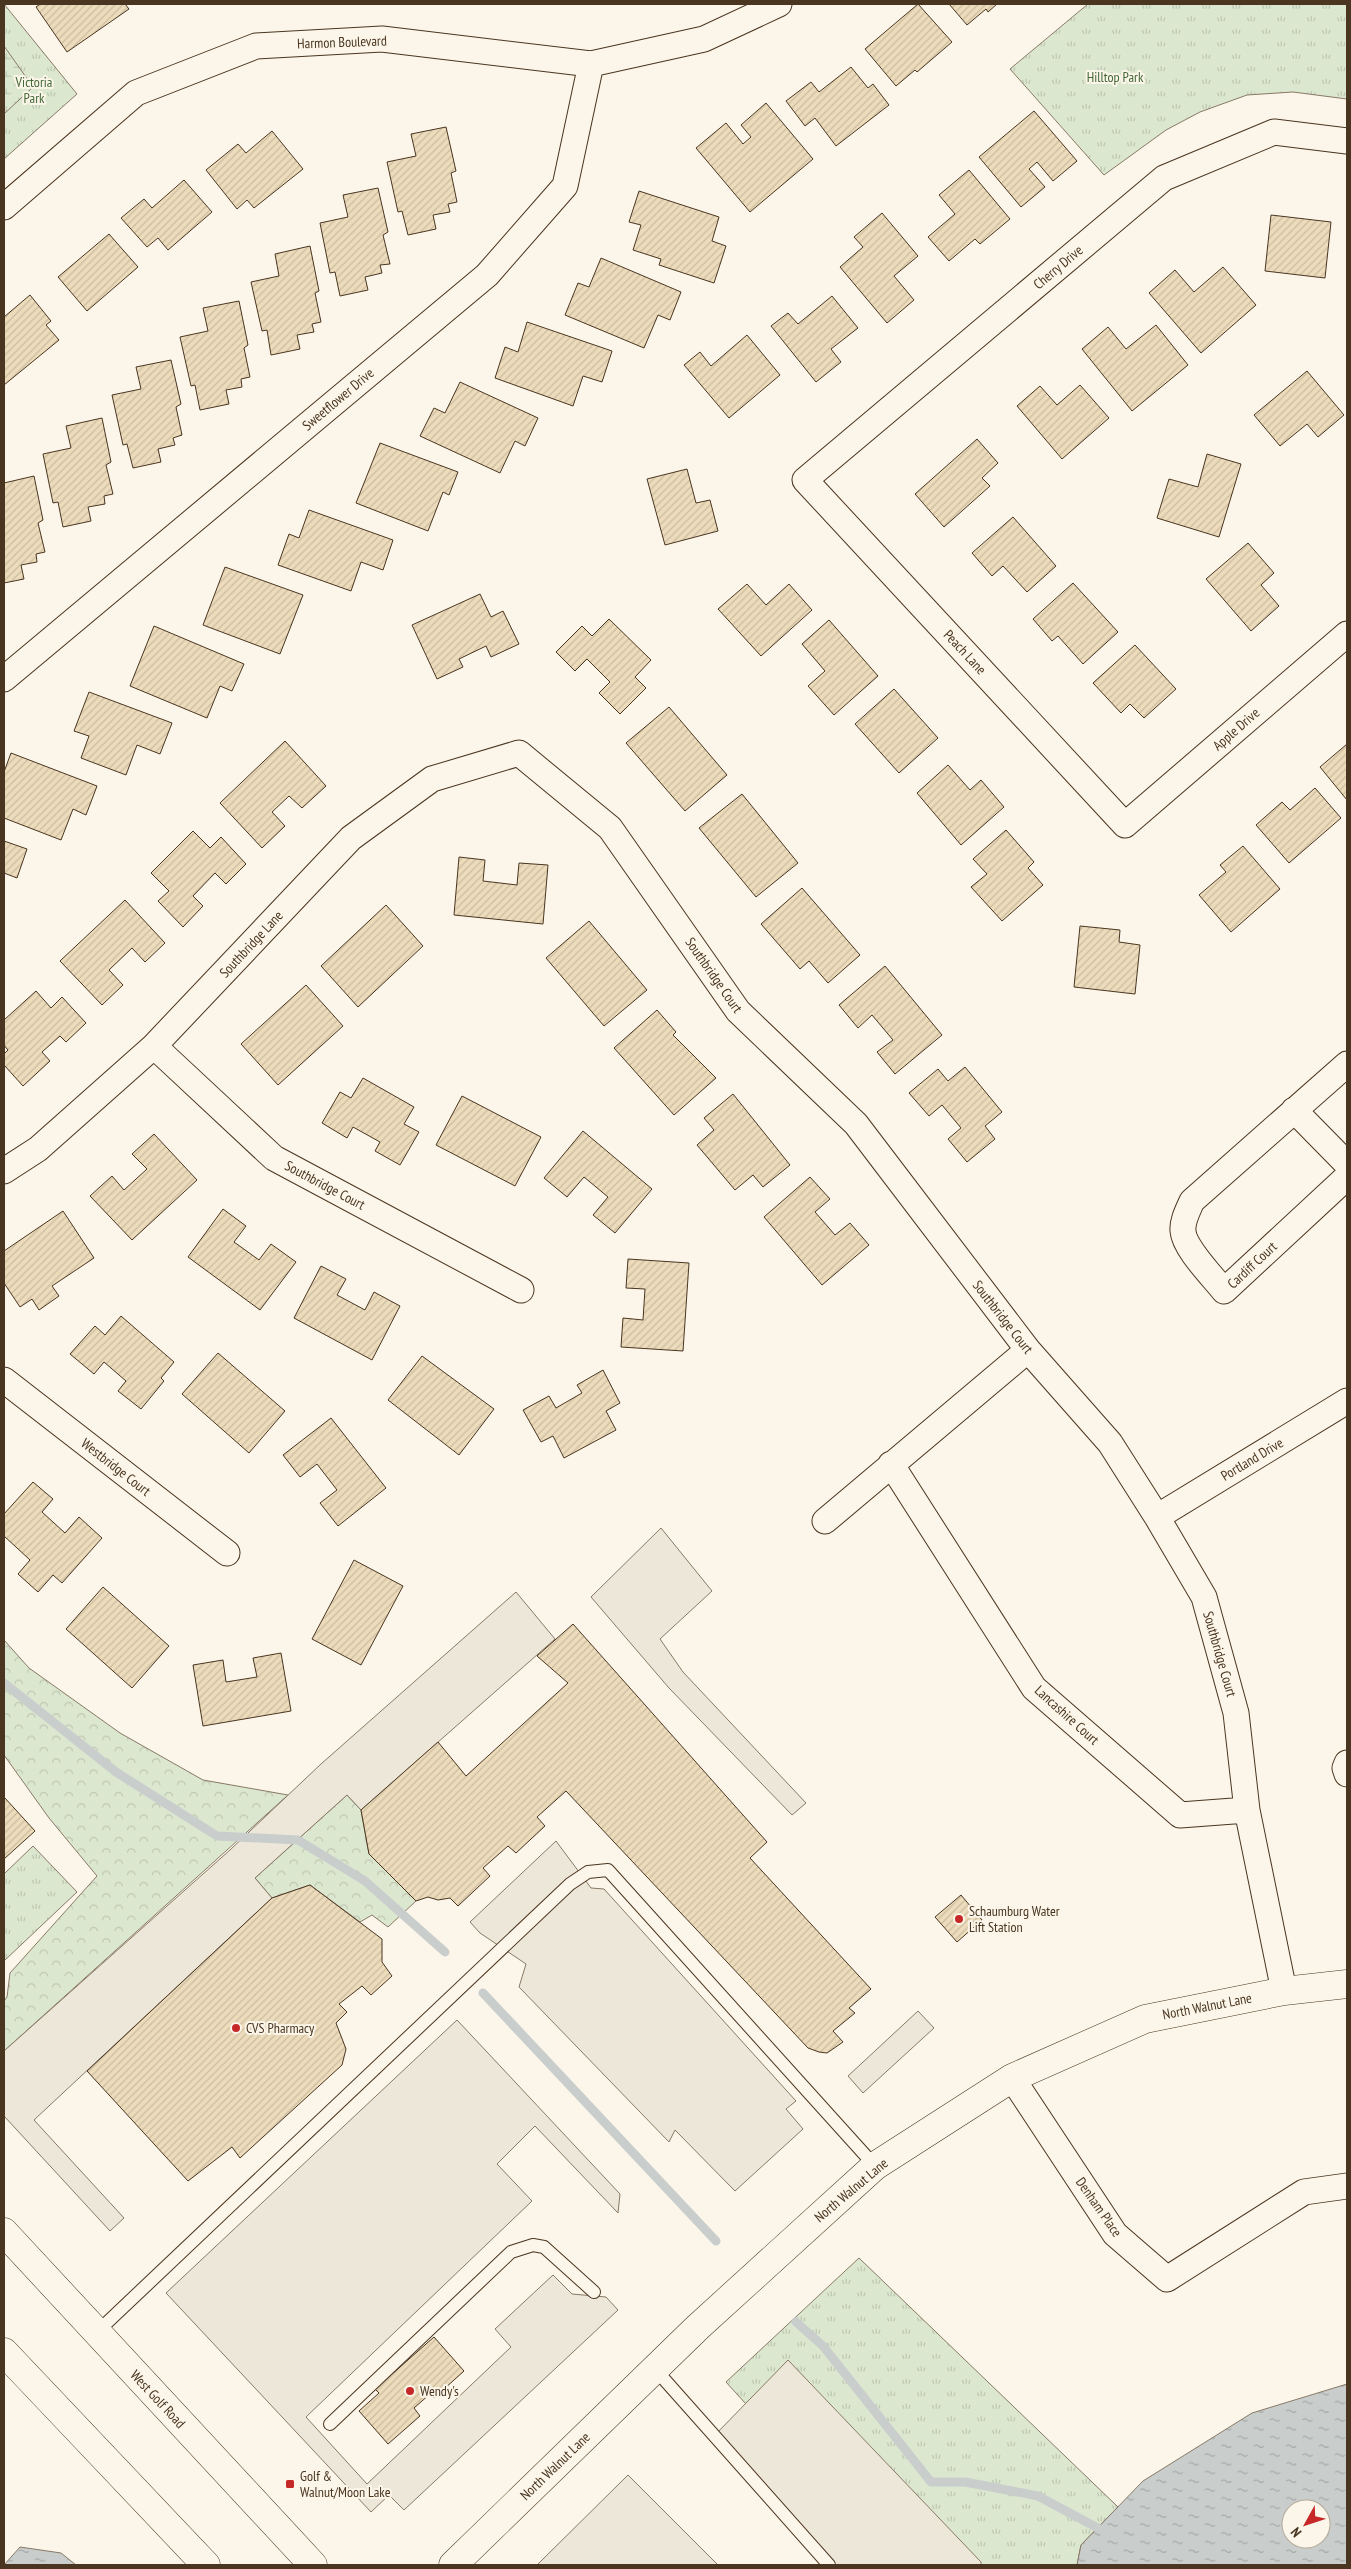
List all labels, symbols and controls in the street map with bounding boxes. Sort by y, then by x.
street label: Harmon Boulevard [297,31,387,53]
park label: Hilltop Park [1087,68,1144,86]
park label: Victoria Park [15,73,52,107]
street label: Cherry Drive [1030,241,1087,293]
street label: Sweetflower Drive [298,364,378,434]
street label: Peach Lane [940,626,990,678]
street label: Apple Drive [1209,704,1263,754]
street label: Southbridge Lane [215,907,287,981]
street label: Southbridge Court [681,934,747,1016]
street label: Southbridge Court [282,1156,368,1214]
street label: Cardiff Court [1224,1237,1281,1292]
street label: Southbridge Court [969,1277,1037,1357]
street label: Portland Drive [1218,1433,1287,1485]
street label: Westbridge Court [78,1434,154,1500]
street label: Southbridge Court [1199,1609,1241,1699]
street label: Lancashire Court [1031,1681,1103,1749]
place label: Schaumburg Water Lift Station [969,1902,1060,1936]
marker: Schaumburg Water Lift Station [953,1913,965,1925]
street label: North Walnut Lane [1161,1988,1253,2023]
place label: CVS Pharmacy [246,2019,315,2037]
marker: CVS Pharmacy [230,2022,242,2034]
street label: North Walnut Lane [811,2154,892,2226]
street label: Denham Place [1072,2174,1126,2241]
street label: West Golf Road [127,2366,189,2432]
place label: Wendy's [420,2382,459,2400]
marker: Wendy's [404,2385,416,2397]
street label: North Walnut Lane [516,2428,594,2504]
place label: Golf & Walnut/Moon Lake [300,2467,391,2501]
marker: Golf & Walnut/Moon Lake [284,2478,296,2490]
north arrow [1281,2499,1331,2549]
text: N [1287,2524,1305,2541]

